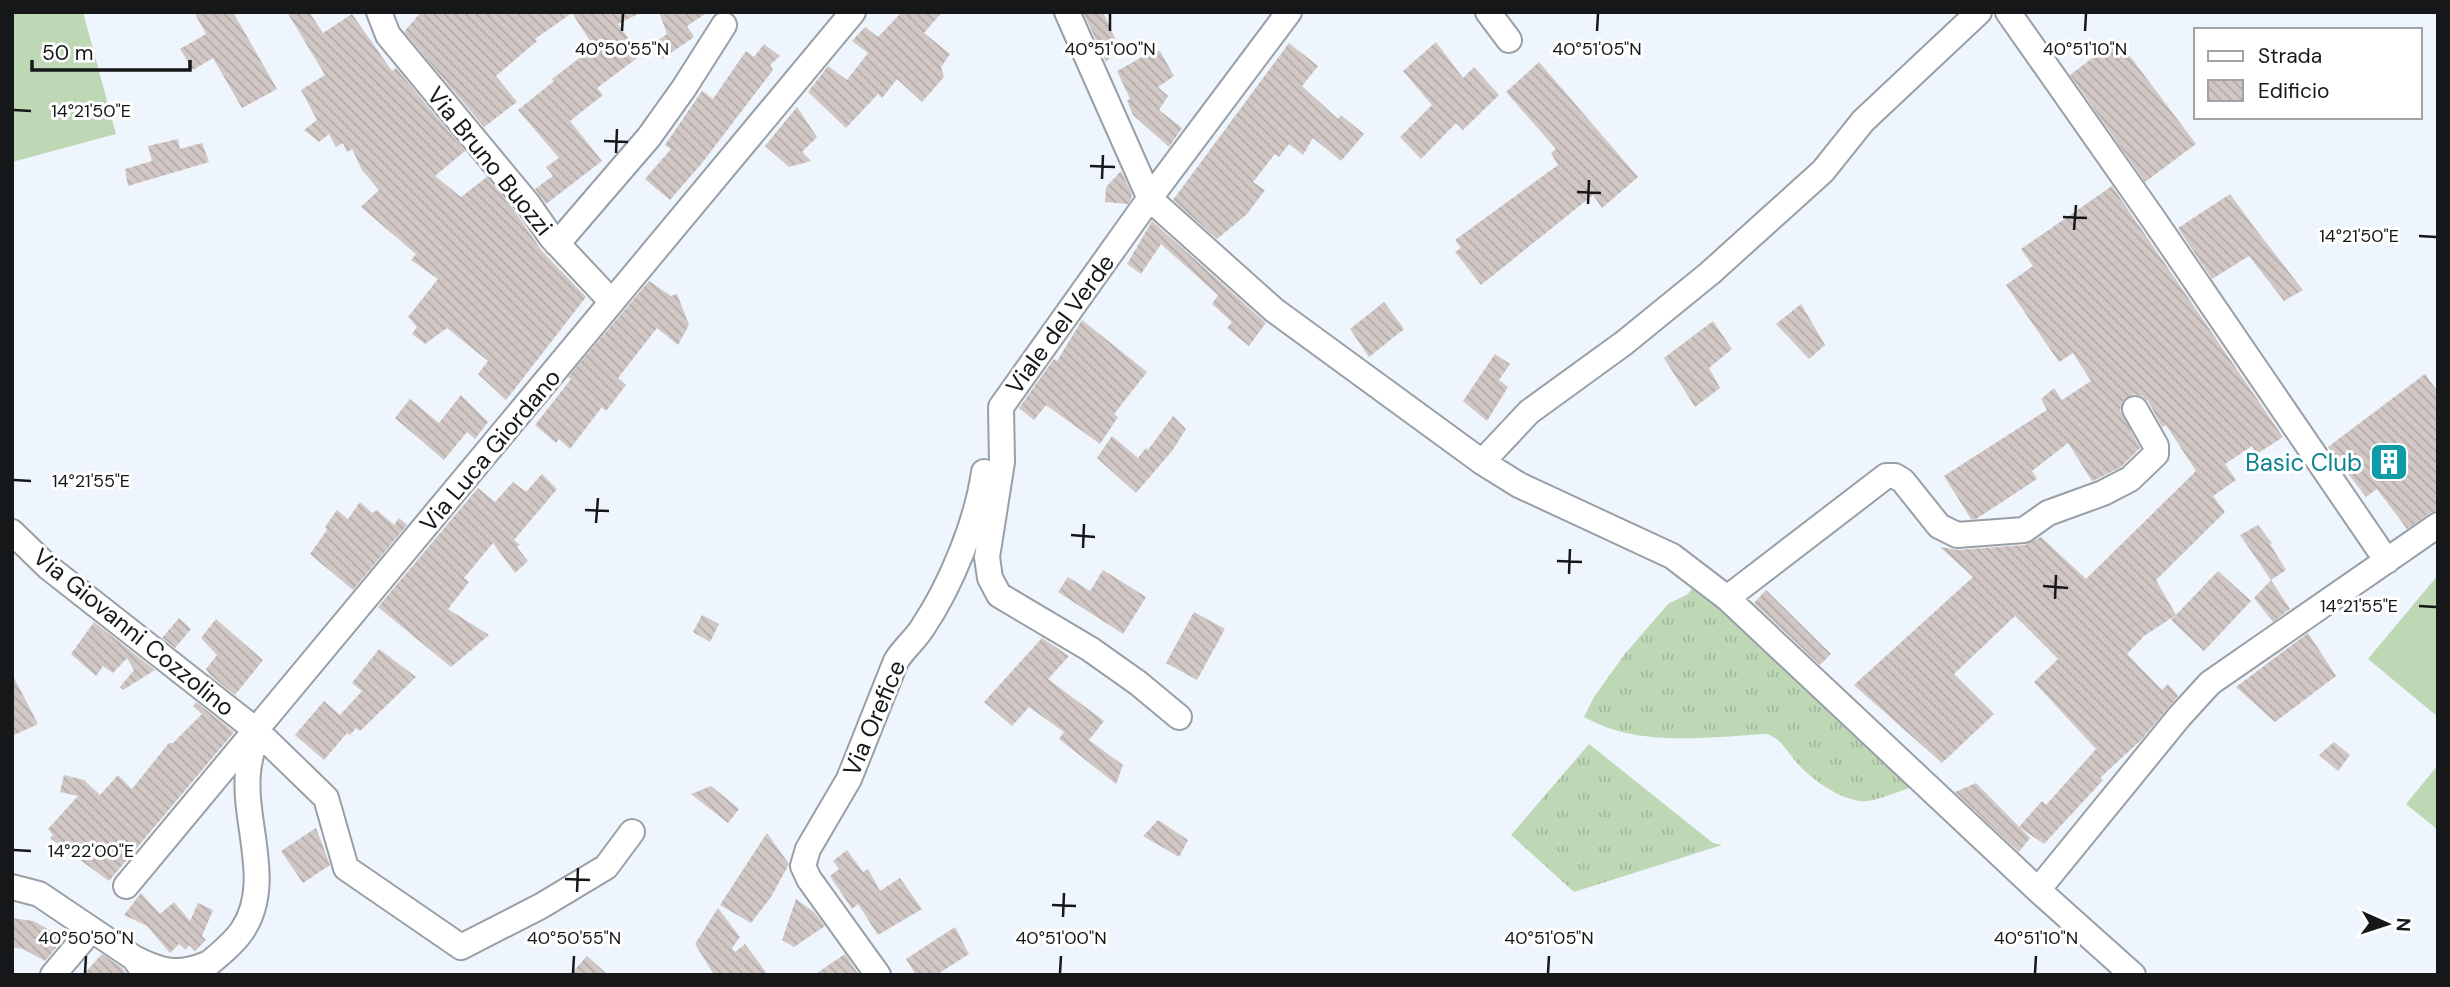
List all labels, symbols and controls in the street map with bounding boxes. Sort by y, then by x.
scale bar [32,28,189,72]
legend [2194,28,2422,119]
text: 40°50'55"N [575,37,669,61]
text: 40°51'00"N [1064,37,1156,61]
text: 40°51'05"N [1552,37,1642,61]
text: 40°51'10"N [2043,37,2127,61]
text: 50 m [42,39,93,67]
text: Strada [2258,42,2322,70]
text: Edificio [2258,77,2329,105]
street label: Via Bruno Buozzi [420,80,560,242]
text: 14°21'50"E [51,99,131,123]
text: 14°21'50"E [2319,224,2399,248]
street label: Viale del Verde [999,248,1121,400]
street label: Via Luca Giordano [413,362,567,538]
building icon: Basic Club [2368,441,2410,483]
place label: Basic Club [2245,447,2362,478]
text: 14°21'55"E [52,469,130,493]
street label: Via Giovanni Cozzolino [27,541,241,723]
text: 14°21'55"E [2320,594,2398,618]
street label: Via Orefice [836,655,912,781]
text: 14°22'00"E [48,839,134,863]
north arrow [2352,889,2422,959]
text: N [2391,917,2416,932]
text: 40°50'50"N [38,926,134,950]
text: 40°50'55"N [527,926,621,950]
text: 40°51'00"N [1015,926,1107,950]
text: 40°51'05"N [1504,926,1594,950]
text: 40°51'10"N [1994,926,2078,950]

